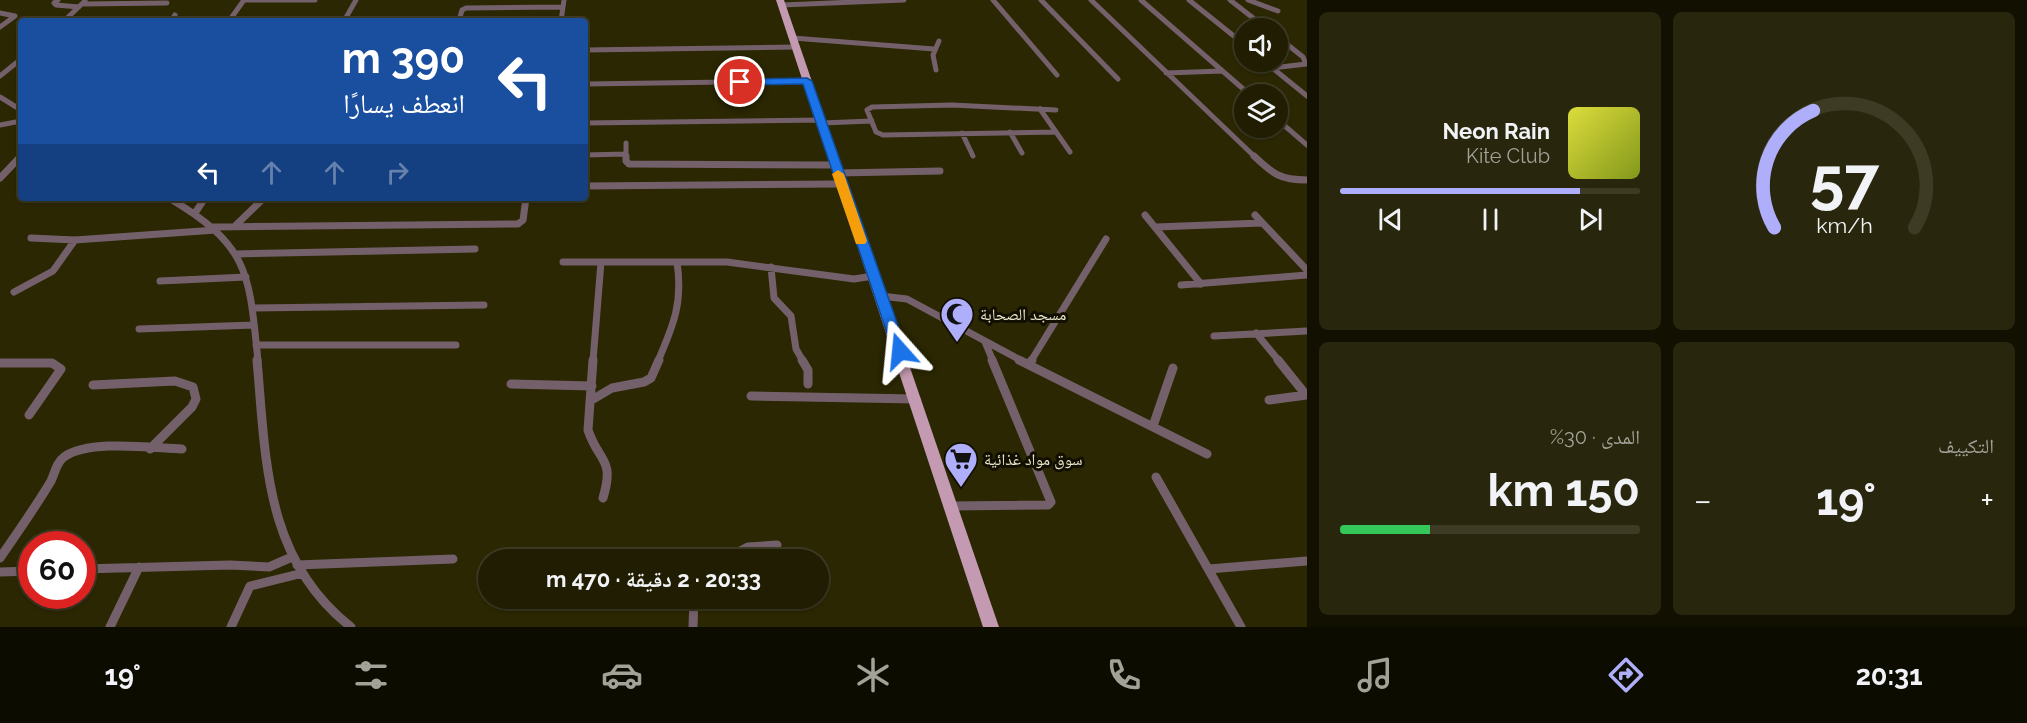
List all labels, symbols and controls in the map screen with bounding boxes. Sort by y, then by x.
map controls [1234,18,1288,138]
button: sound [1234,18,1288,72]
text: 390 m [342,34,465,83]
icon: left [486,42,564,120]
pin [714,56,765,107]
icon: arrive [723,65,756,98]
button: layers [1234,84,1288,138]
text: انعطف يسارًا [343,88,465,119]
text: Neon Rain [1442,118,1550,144]
text: 57 [1809,143,1880,217]
text: Kite Club [1466,144,1550,168]
icon: left [192,156,225,189]
icon: ahead [255,156,288,189]
icon: ahead [318,156,351,189]
icon: right [381,156,414,189]
icon: previous [1374,203,1407,236]
icon: pause [1474,203,1507,236]
icon: next [1574,203,1607,236]
text: km/h [1816,214,1872,239]
mosque icon: مسجد الصحابة [939,296,975,343]
place label: مسجد الصحابة [980,305,1066,324]
position arrow [868,319,932,383]
text: المدى · 30% [1550,425,1640,449]
text: التكييف [1938,434,1994,458]
supermarket icon: سوق مواد غذائية [943,441,979,488]
place label: سوق مواد غذائية [984,450,1083,470]
text: 150 km [1487,464,1640,517]
text: 19° [1816,473,1876,526]
text: − [1694,481,1712,520]
text: + [1980,481,1994,520]
speed limit sign: 60 [18,531,96,609]
text: 20:33 · 2 دقيقة · 470 m [546,566,761,592]
icon: filters [350,654,392,696]
icon: car [601,654,643,696]
icon: climate [852,654,894,696]
icon: phone [1103,654,1145,696]
icon: music [1354,654,1396,696]
icon: directions [1605,654,1647,696]
text: 19° [105,660,141,691]
text: 20:31 [1856,660,1923,691]

